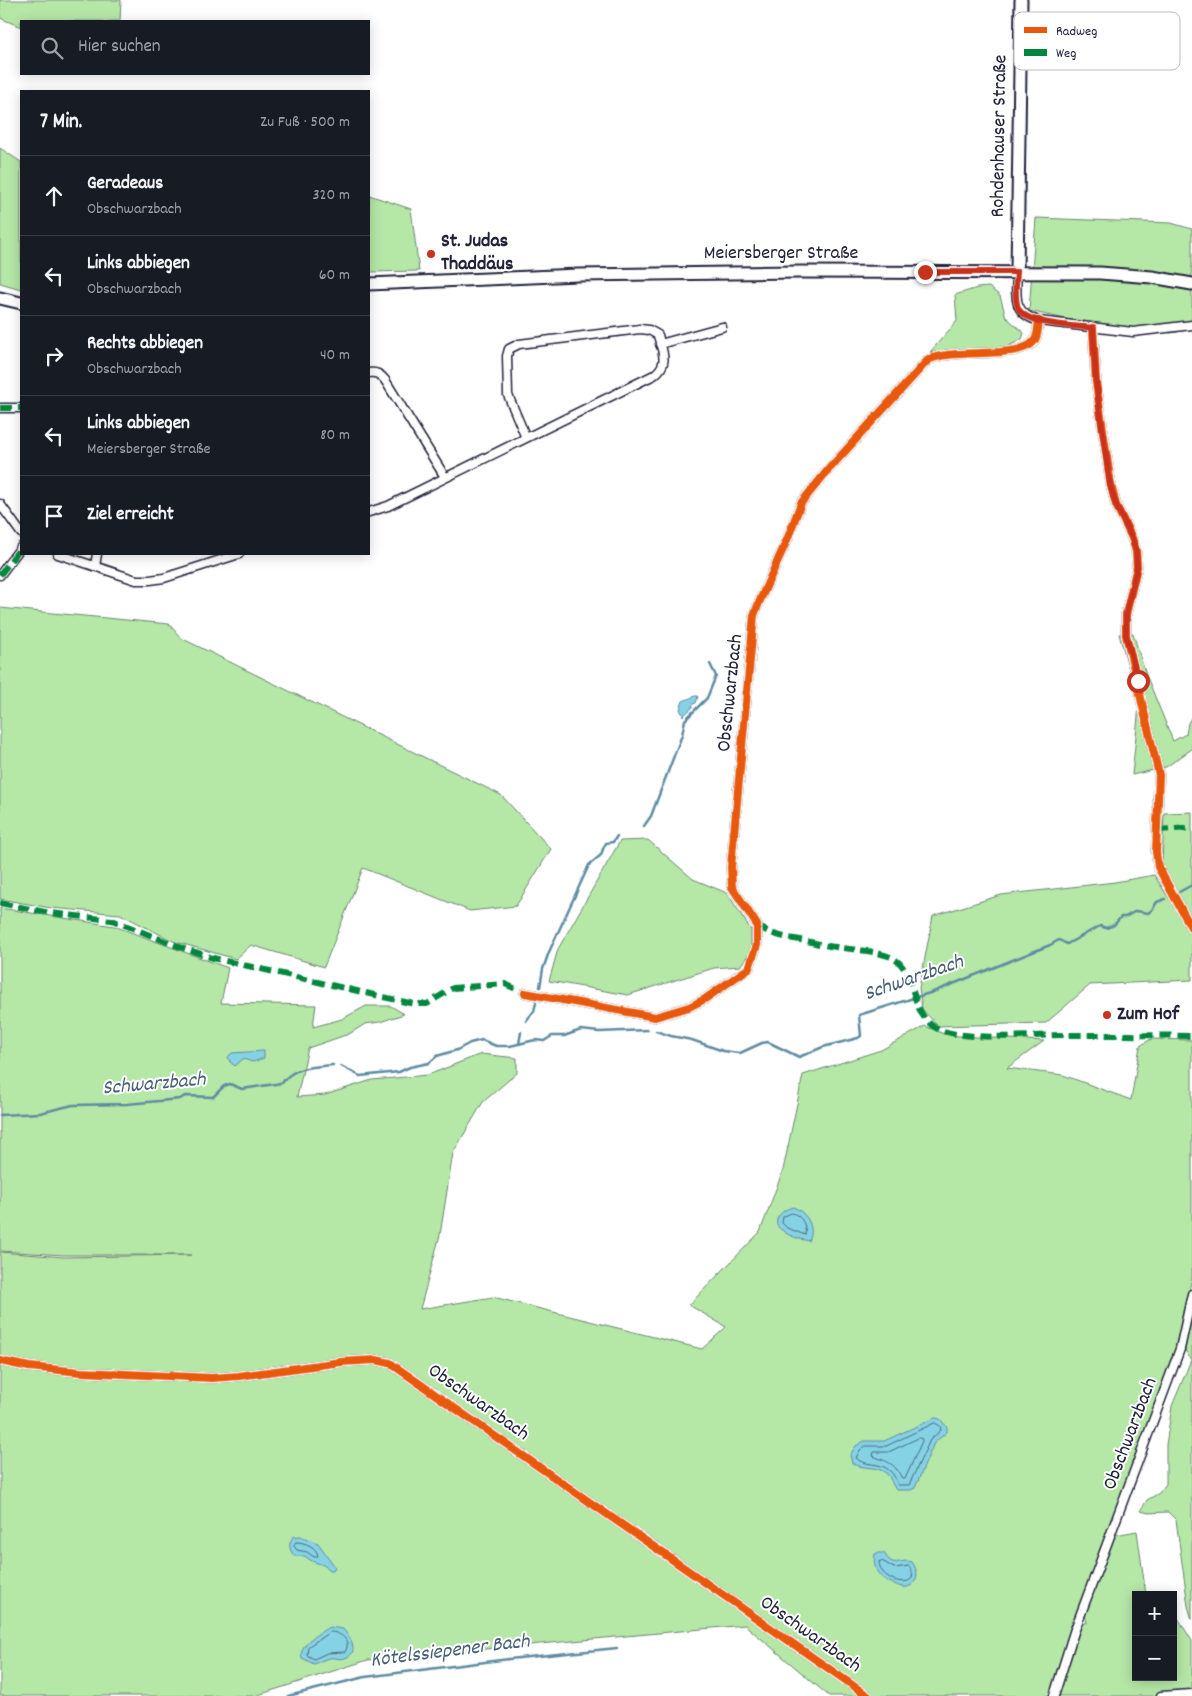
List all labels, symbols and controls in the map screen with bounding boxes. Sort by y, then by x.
legend [1014,12,1180,70]
search box [20,20,370,75]
text: Radweg [1056,22,1097,42]
icon: search [38,34,66,62]
text: Hier suchen [78,34,161,61]
text: Weg [1056,44,1076,64]
street label: Rohdenhauser Straße [985,54,1015,218]
text: 7 Min. [40,108,82,138]
text: Zu Fuß · 500 m [260,111,350,134]
text: Geradeaus [87,171,163,198]
icon: ahead [40,182,68,210]
text: 320 m [313,184,350,207]
text: Obschwarzbach [87,198,182,221]
place label: St. Judas Thaddäus [441,228,513,279]
street label: Meiersberger Straße [704,240,858,268]
marker: St. Judas Thaddäus [425,248,437,260]
text: Links abbiegen [87,251,190,278]
route end [914,261,937,284]
icon: left [40,262,68,290]
text: 60 m [319,264,350,287]
text: Obschwarzbach [87,278,182,301]
text: Rechts abbiegen [87,331,203,358]
icon: right [40,342,68,370]
text: 40 m [320,344,350,367]
text: Obschwarzbach [87,358,182,381]
text: Links abbiegen [87,411,190,438]
icon: left [40,422,68,450]
text: 80 m [320,424,350,447]
text: Meiersberger Straße [87,438,211,461]
icon: arrive [40,502,68,530]
text: Ziel erreicht [87,502,174,529]
street label: Obschwarzbach [711,633,751,753]
route start [1127,670,1150,693]
water label: Schwarzbach [860,948,969,1010]
place label: Zum Hof [1117,1001,1180,1029]
marker: Zum Hof [1101,1009,1113,1021]
water label: Schwarzbach [101,1065,208,1104]
street label: Obschwarzbach [422,1358,534,1448]
street label: Obschwarzbach [1097,1374,1165,1494]
street label: Obschwarzbach [754,1590,866,1680]
map controls [1132,1591,1177,1681]
button: + [1132,1591,1177,1636]
water label: Kötelssiepener Bach [369,1627,533,1677]
button: − [1132,1636,1177,1681]

